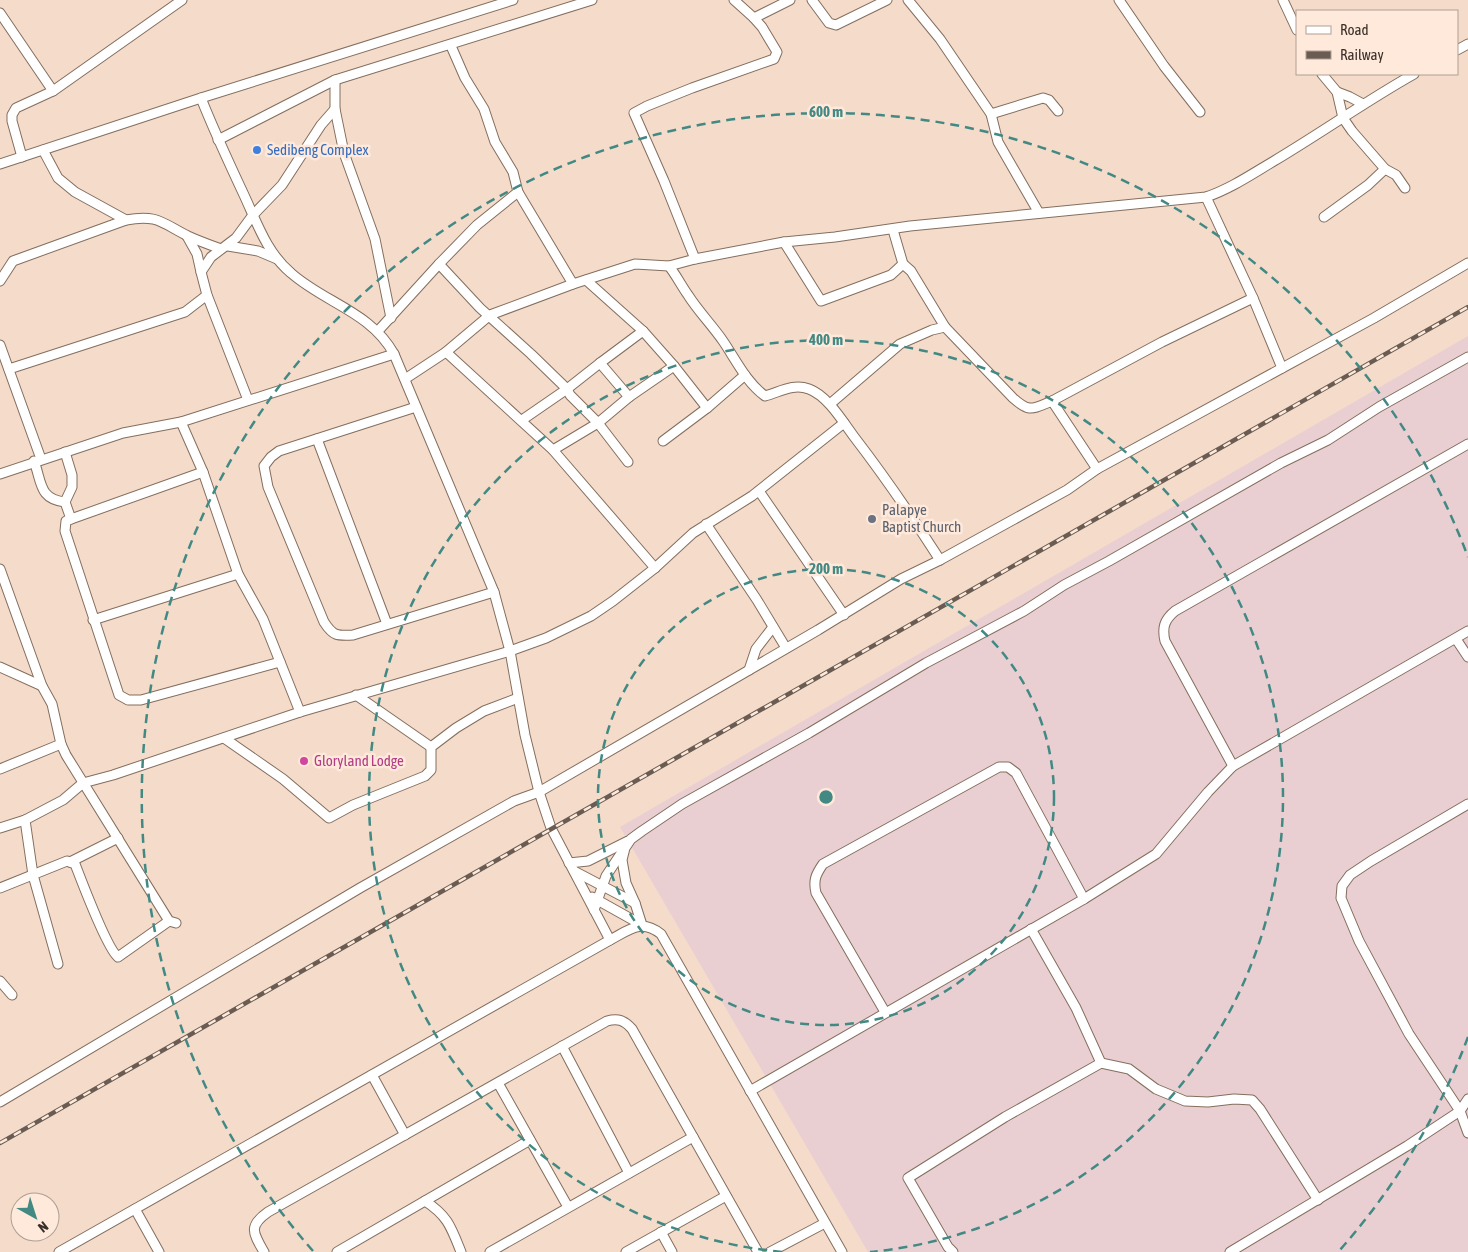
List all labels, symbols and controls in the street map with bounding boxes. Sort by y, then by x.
legend [1296,10,1458,75]
text: Road [1340,21,1369,38]
text: Railway [1340,46,1384,63]
text: 600 m [809,103,843,120]
place label: Sedibeng Complex [267,141,369,158]
marker: Sedibeng Complex [251,144,263,156]
text: 400 m [808,331,843,348]
place label: Palapye Baptist Church [882,501,961,535]
marker: Palapye Baptist Church [866,513,878,525]
text: 200 m [809,560,843,577]
place label: Gloryland Lodge [314,752,404,769]
marker: Gloryland Lodge [298,755,310,767]
centre of rings [817,788,835,806]
north arrow [10,1192,60,1242]
text: N [35,1218,51,1236]

